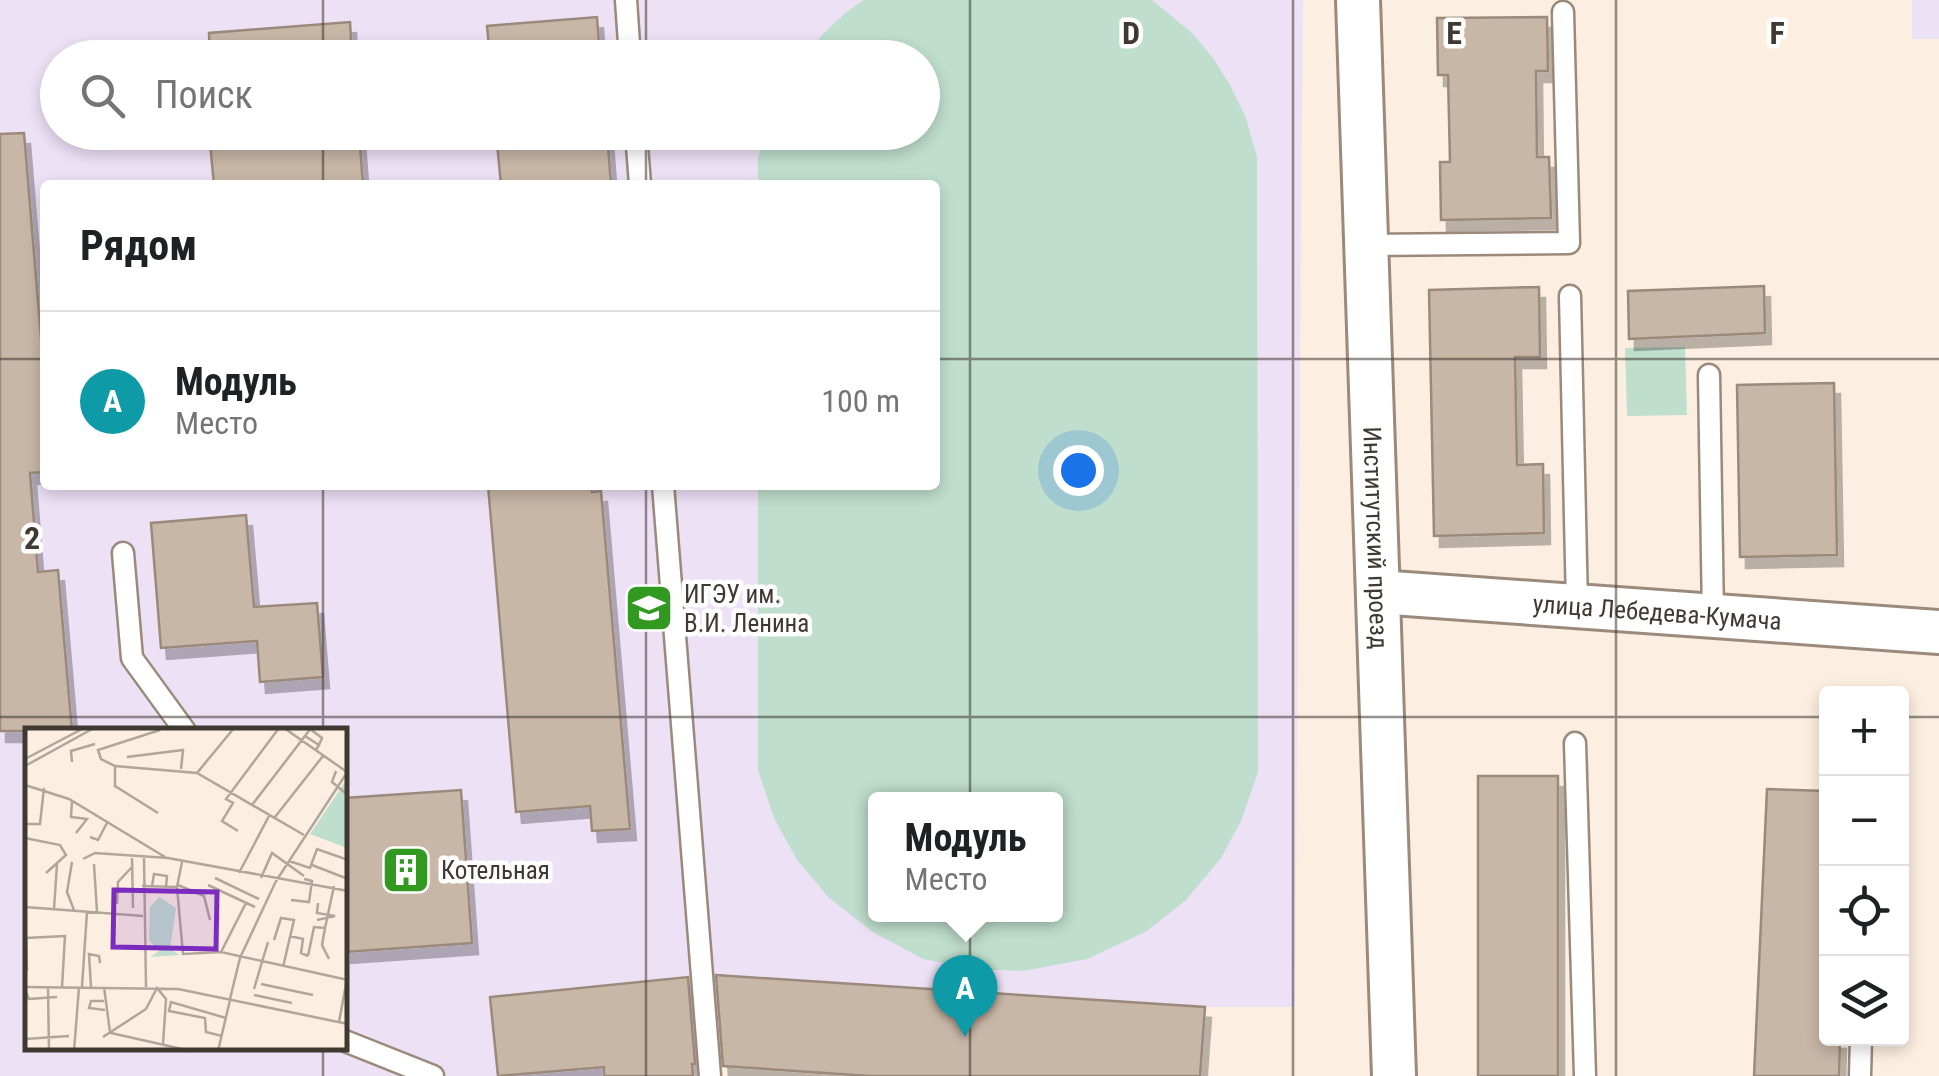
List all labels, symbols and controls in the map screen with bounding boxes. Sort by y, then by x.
text: D [1122,14,1140,52]
text: E [1446,14,1462,52]
text: F [1769,14,1785,52]
search box [40,40,940,150]
icon: search [75,68,130,123]
text: Поиск [155,73,253,117]
text: Рядом [80,221,197,270]
text: Модуль [175,360,297,404]
text: A [103,382,122,420]
text: 100 m [821,382,900,420]
text: Место [175,404,258,442]
street label: Институтский проезд [1357,426,1394,650]
your location [1053,445,1104,496]
text: 2 [24,519,40,557]
place label: ИГЭУ им. В.И. Ленина [684,580,809,638]
school or university icon: ИГЭУ им. В.И. Ленина [623,582,675,634]
street label: улица Лебедева-Кумача [1532,589,1783,636]
map controls [1819,686,1909,1046]
button: + [1819,686,1909,776]
inset map [25,728,348,1051]
button: − [1819,776,1909,866]
popup [868,792,1063,922]
text: Модуль [905,816,1026,860]
building icon: Котельная [380,844,432,896]
place label: Котельная [441,856,550,885]
text: Место [905,860,988,898]
button: locate [1819,866,1909,956]
pin: A [932,954,998,1037]
button: layers [1819,956,1909,1046]

